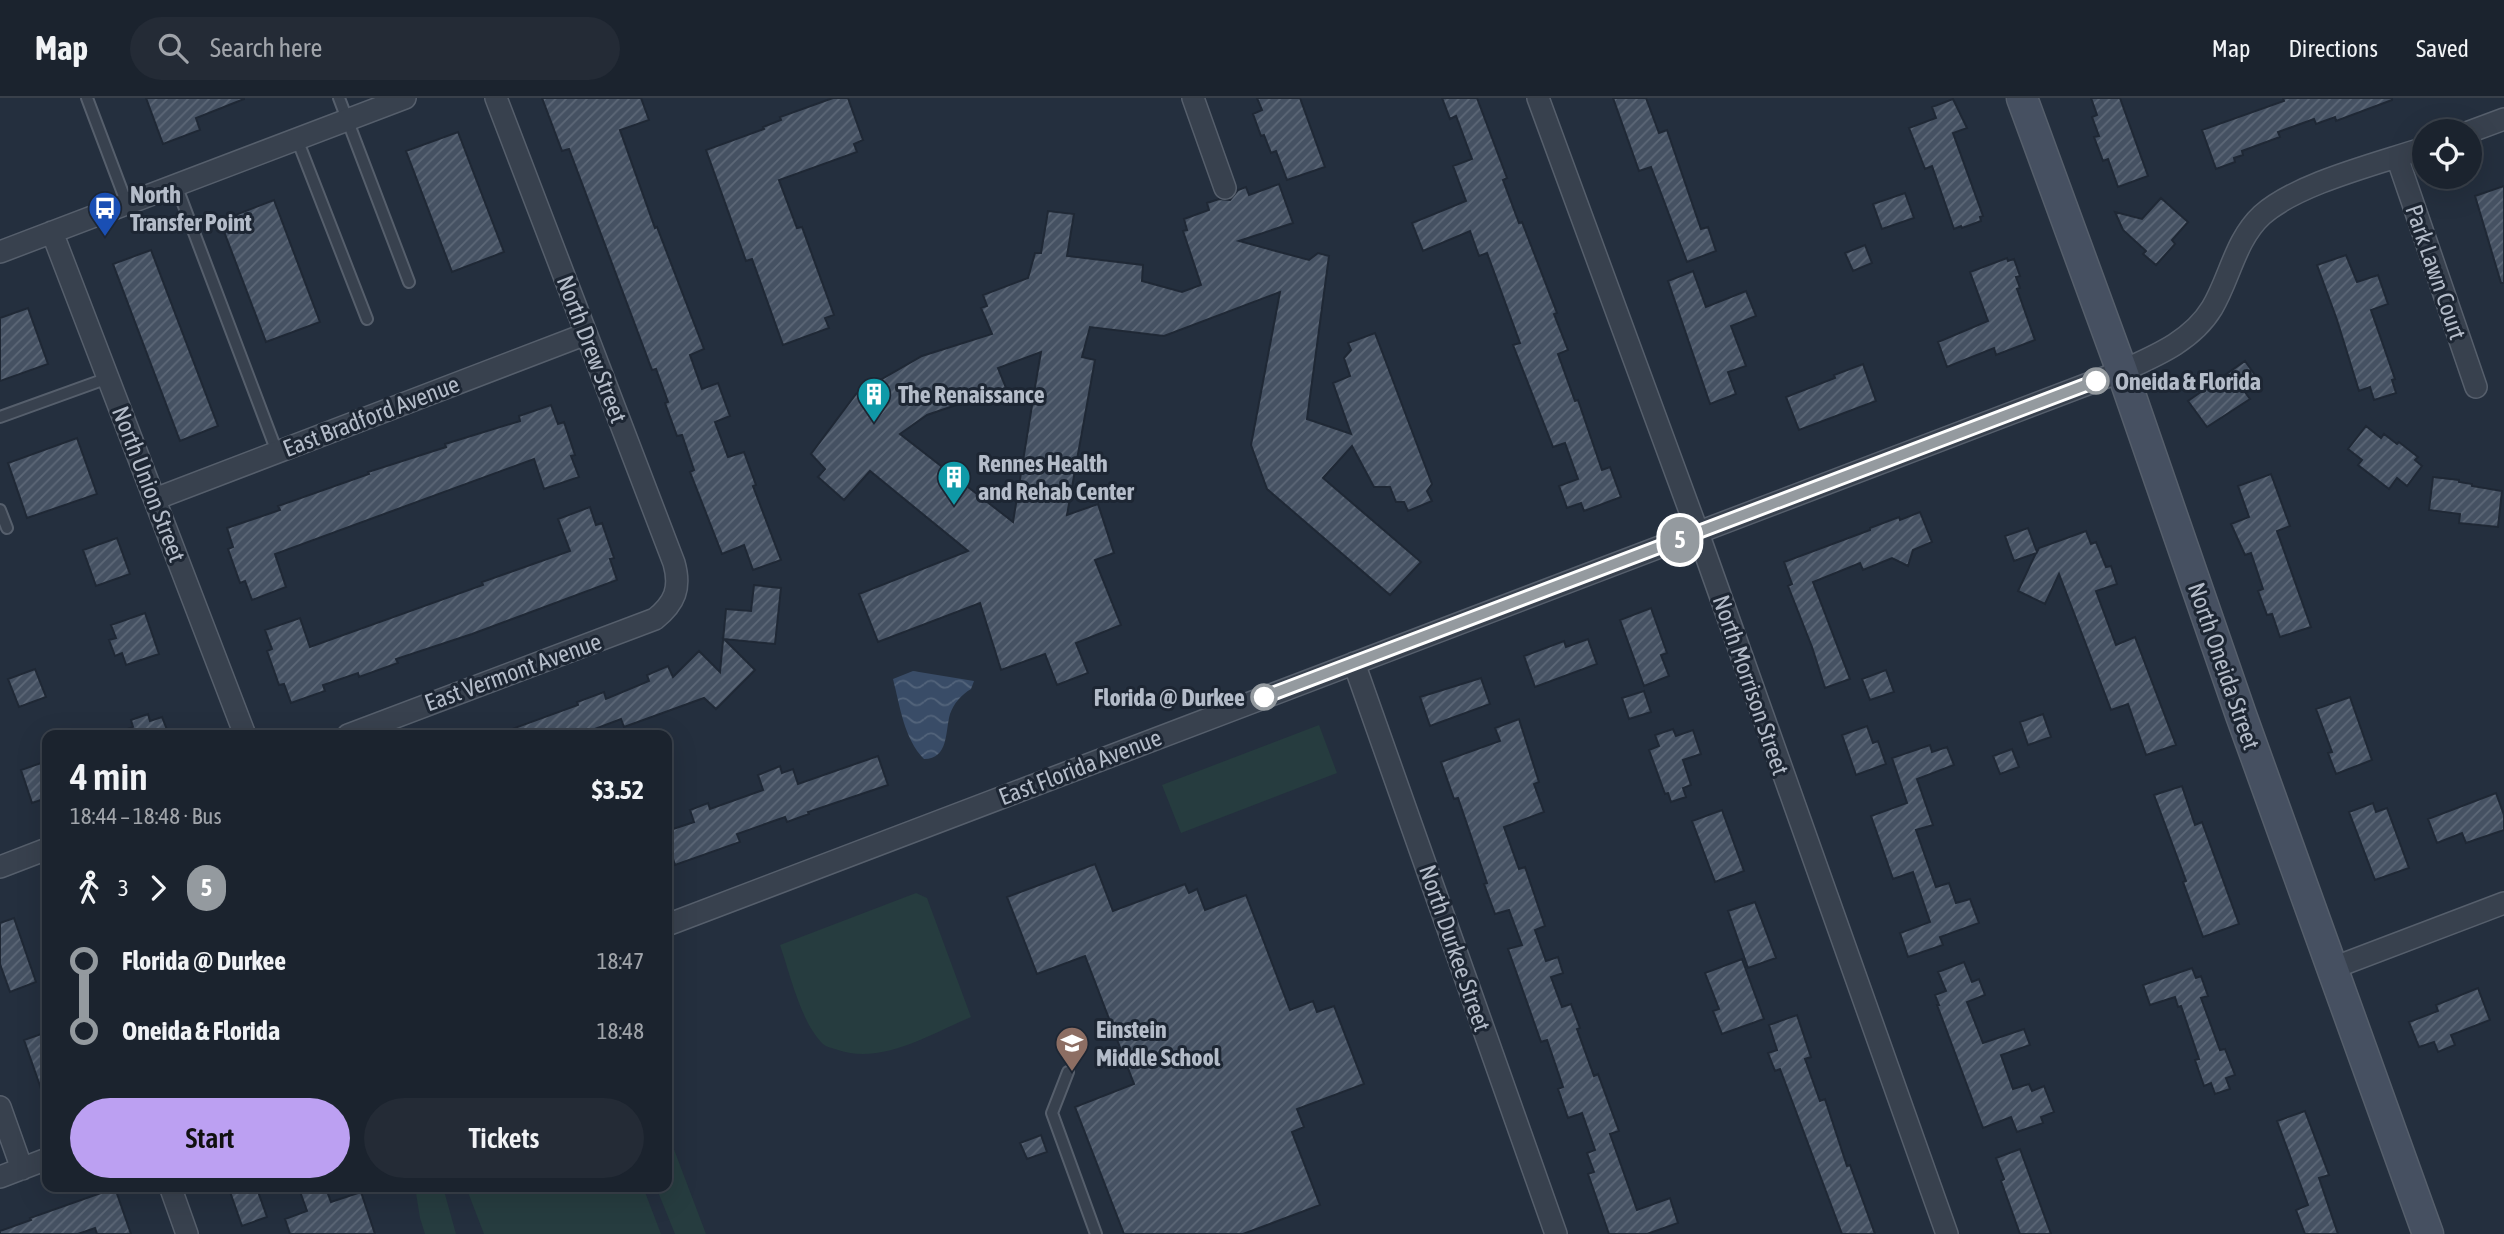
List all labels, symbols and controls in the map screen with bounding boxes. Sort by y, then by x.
search box [130,17,620,80]
text: Map [35,29,88,67]
icon: search [154,29,192,67]
text: Search here [210,33,322,63]
text: Map [2212,35,2250,62]
text: Directions [2288,35,2378,62]
text: Saved [2416,35,2469,62]
map controls [2412,119,2482,189]
button: locate [2412,119,2482,189]
place label: North Transfer Point [130,181,252,236]
bus stop icon: North Transfer Point [86,189,124,238]
street label: Park Lawn Court [2400,201,2472,343]
street label: North Drew Street [552,272,633,427]
marker: Oneida & Florida [2083,368,2109,394]
place label: Oneida & Florida [2115,368,2261,395]
street label: East Bradford Avenue [279,370,463,462]
building icon: The Renaissance [855,375,893,424]
place label: The Renaissance [898,381,1045,408]
street label: North Union Street [107,402,191,566]
place label: Rennes Health and Rehab Center [978,450,1135,505]
building icon: Rennes Health and Rehab Center [935,458,973,507]
line badge: 5 [1657,517,1703,563]
text: 5 [1674,526,1686,553]
street label: North Oneida Street [2183,579,2265,753]
street label: North Morrison Street [1708,591,1794,779]
street label: East Vermont Avenue [421,628,605,716]
place label: Florida @ Durkee [1094,684,1245,711]
marker: Florida @ Durkee [1251,684,1277,710]
street label: East Florida Avenue [995,724,1165,810]
text: 4 min [70,755,148,798]
text: $3.52 [592,775,644,805]
text: 18:44 – 18:48 · Bus [70,803,222,829]
street label: North Durkee Street [1414,861,1496,1035]
icon: walk [70,869,108,907]
icon: forward [139,869,177,907]
text: 5 [201,874,212,901]
text: 3 [118,875,129,901]
text: Florida @ Durkee [122,946,286,976]
text: 18:47 [597,948,644,974]
text: Oneida & Florida [122,1016,280,1046]
place label: Einstein Middle School [1096,1016,1221,1071]
text: 18:48 [597,1018,644,1044]
school or university icon: Einstein Middle School [1053,1024,1091,1073]
button: Start [70,1098,350,1178]
button: Tickets [364,1098,644,1178]

